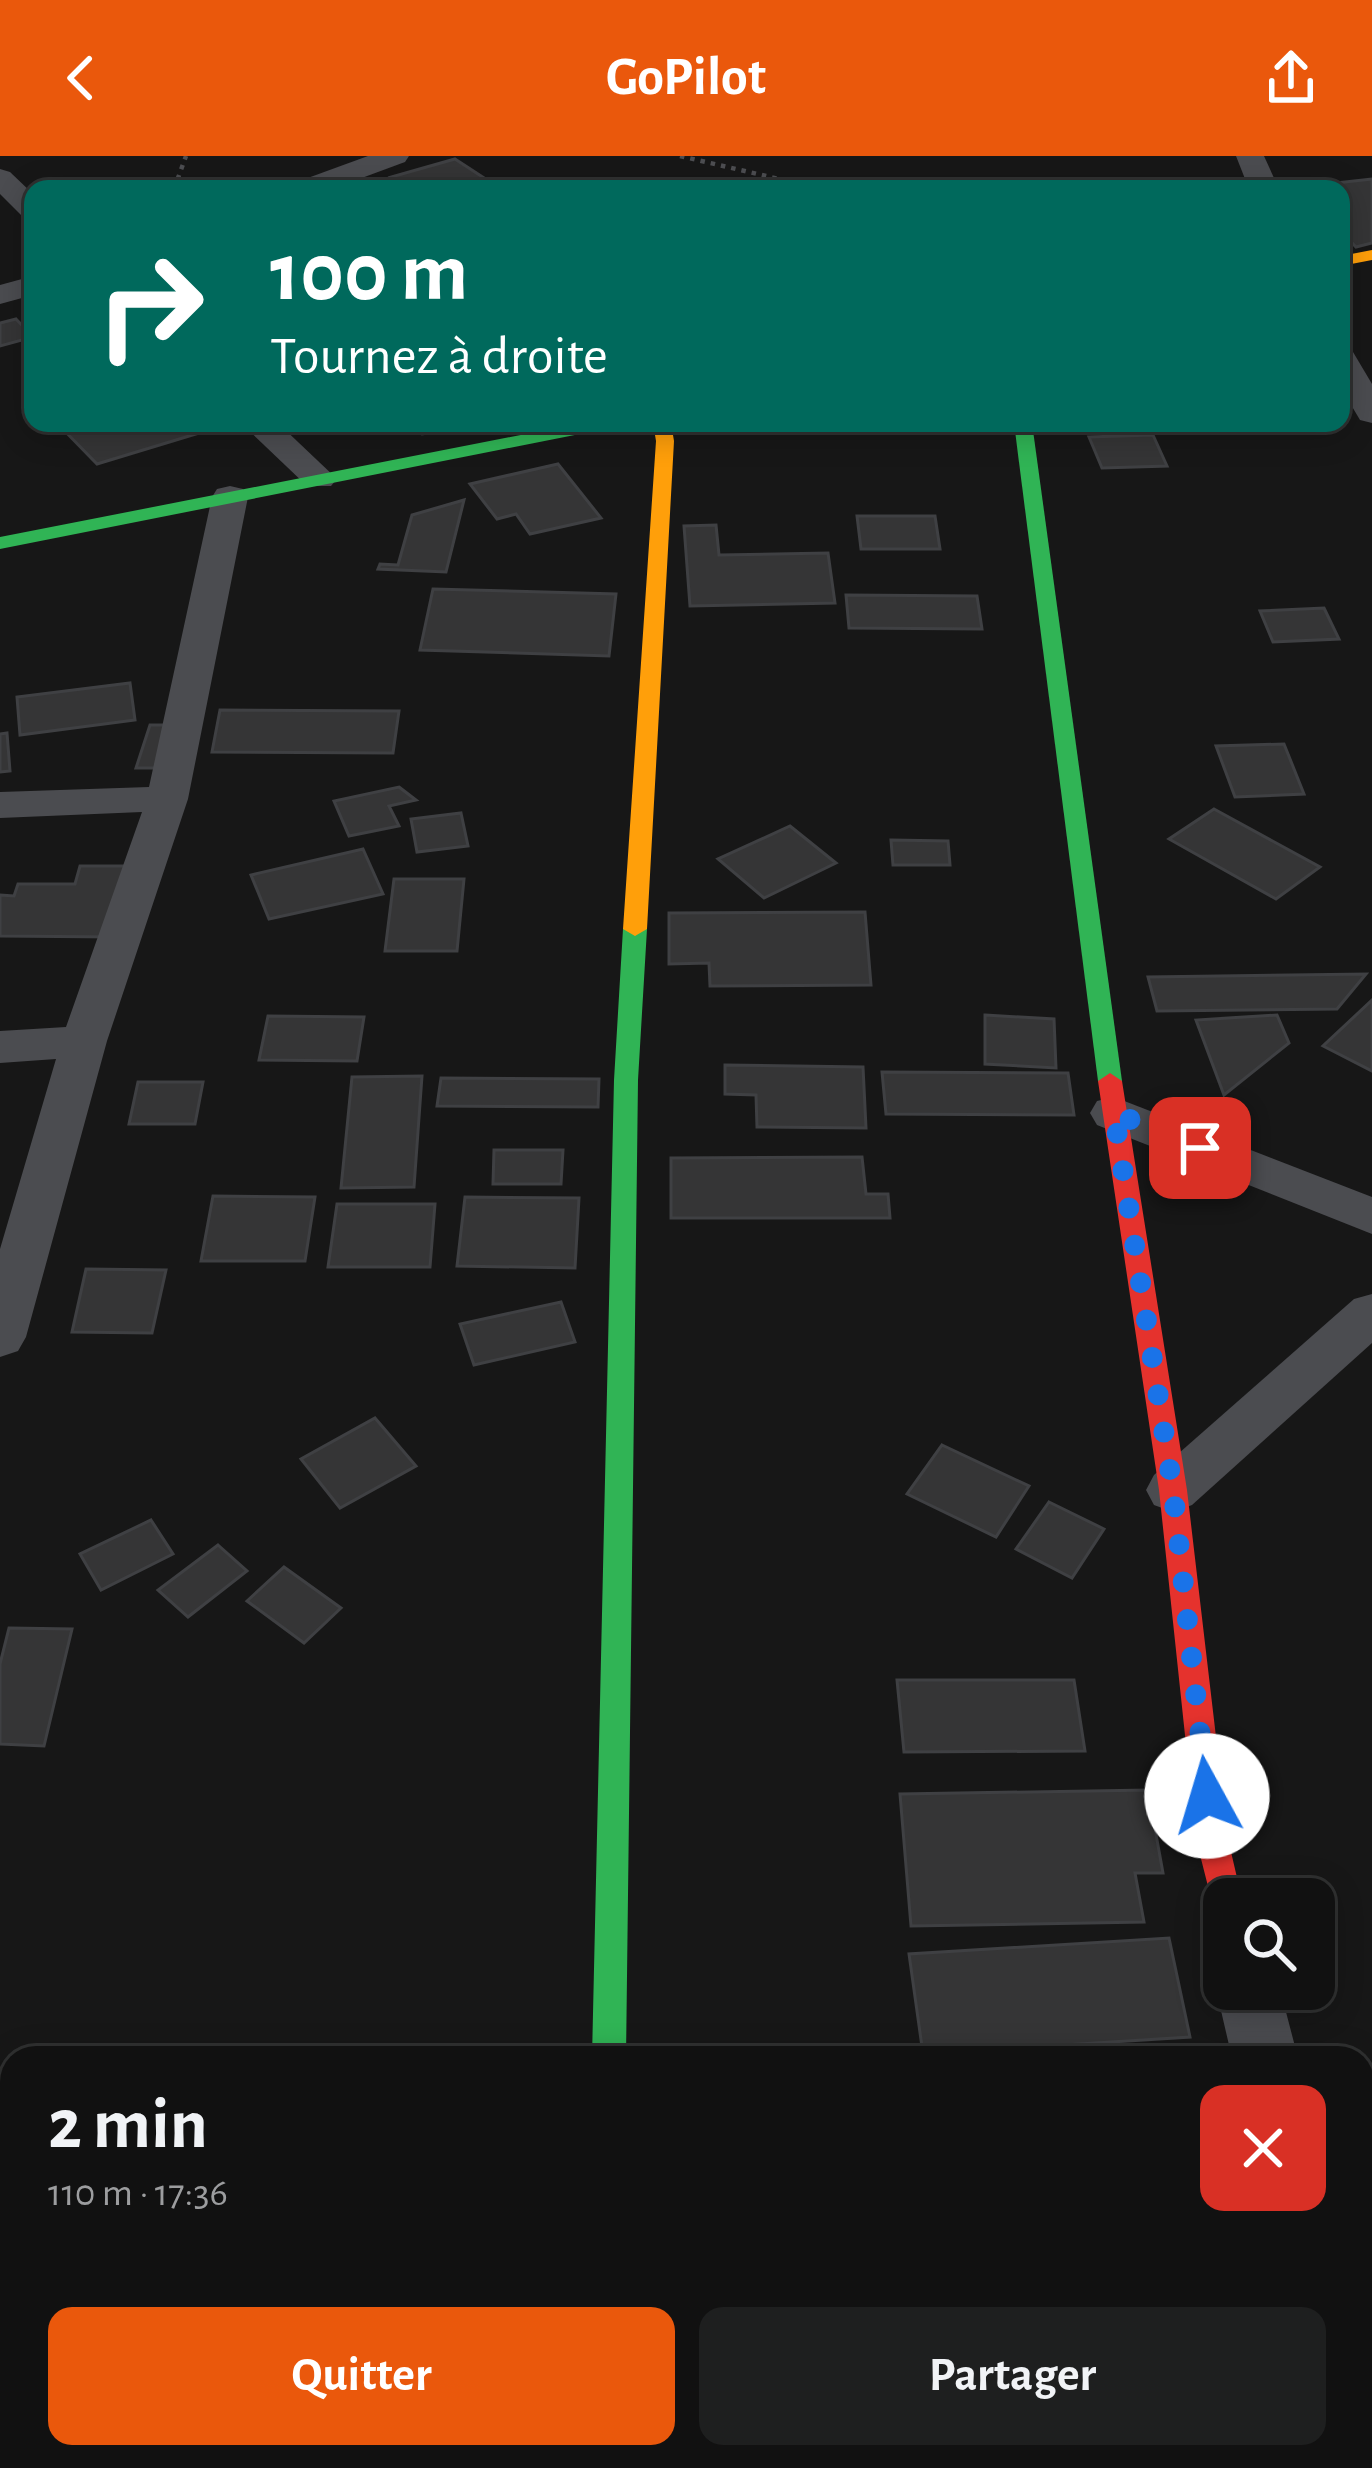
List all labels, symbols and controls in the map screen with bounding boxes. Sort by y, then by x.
icon: back [48,45,114,111]
icon: share [1258,45,1324,111]
text: GoPilot [606,51,766,105]
icon: right [72,228,228,384]
text: 100 m [270,232,468,316]
text: Tournez à droite [270,330,608,384]
pin [1149,1097,1251,1199]
icon: arrive [1167,1115,1233,1181]
position arrow [1144,1733,1270,1859]
map controls [1203,1878,1335,2010]
button: search [1203,1878,1335,2010]
button: close [1200,2085,1326,2211]
text: 2 min [48,2089,208,2161]
text: 110 m · 17:36 [48,2174,228,2213]
button: Quitter [48,2307,675,2445]
button: Partager [699,2307,1326,2445]

